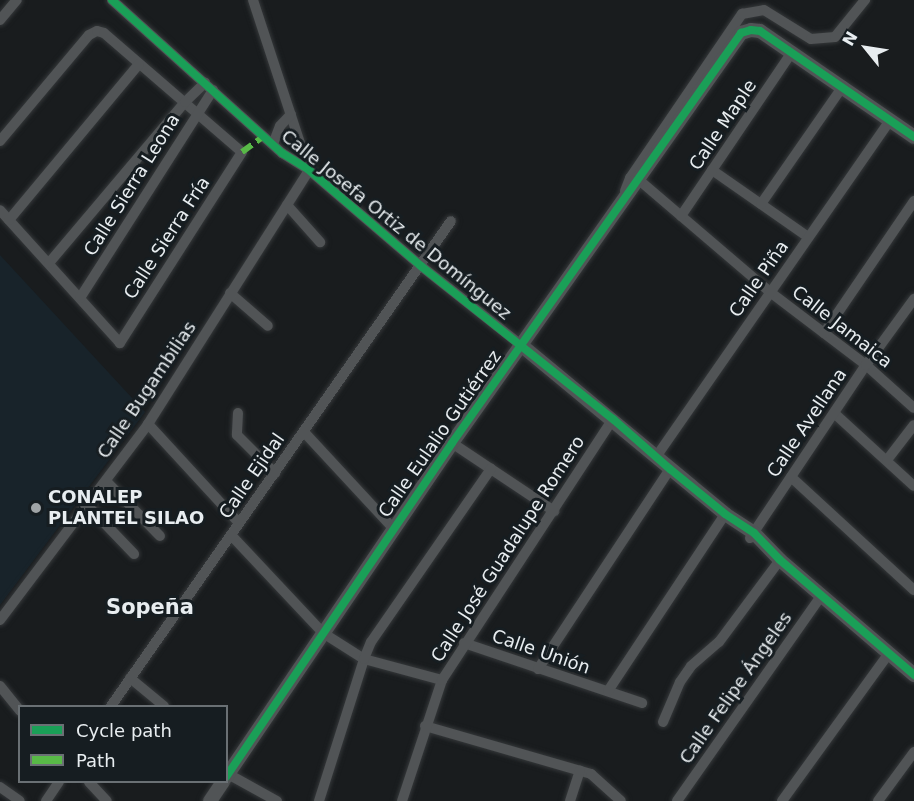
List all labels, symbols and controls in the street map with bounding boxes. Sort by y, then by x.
north arrow [836,18,896,78]
text: N [838,28,862,49]
street label: Calle Maple [685,76,761,174]
street label: Calle Sierra Leona [80,110,184,260]
street label: Calle Josefa Ortiz de Domínguez [277,126,515,324]
street label: Calle Sierra Fría [119,173,215,303]
street label: Calle Piña [725,237,793,321]
street label: Calle Jamaica [788,281,896,373]
street label: Calle Bugambilias [93,317,201,463]
street label: Calle Eulalio Gutiérrez [374,346,506,522]
street label: Calle Avellana [763,364,851,482]
street label: Calle Ejidal [215,429,289,523]
street label: Calle José Guadalupe Romero [427,432,589,666]
place label: CONALEP PLANTEL SILAO [48,487,204,530]
marker: CONALEP PLANTEL SILAO [29,501,43,515]
district label: Sopeña [106,594,194,620]
street label: Calle Felipe Ángeles [675,608,797,768]
street label: Calle Unión [489,625,593,679]
legend [18,705,228,783]
text: Cycle path [76,720,172,741]
text: Path [76,750,116,771]

